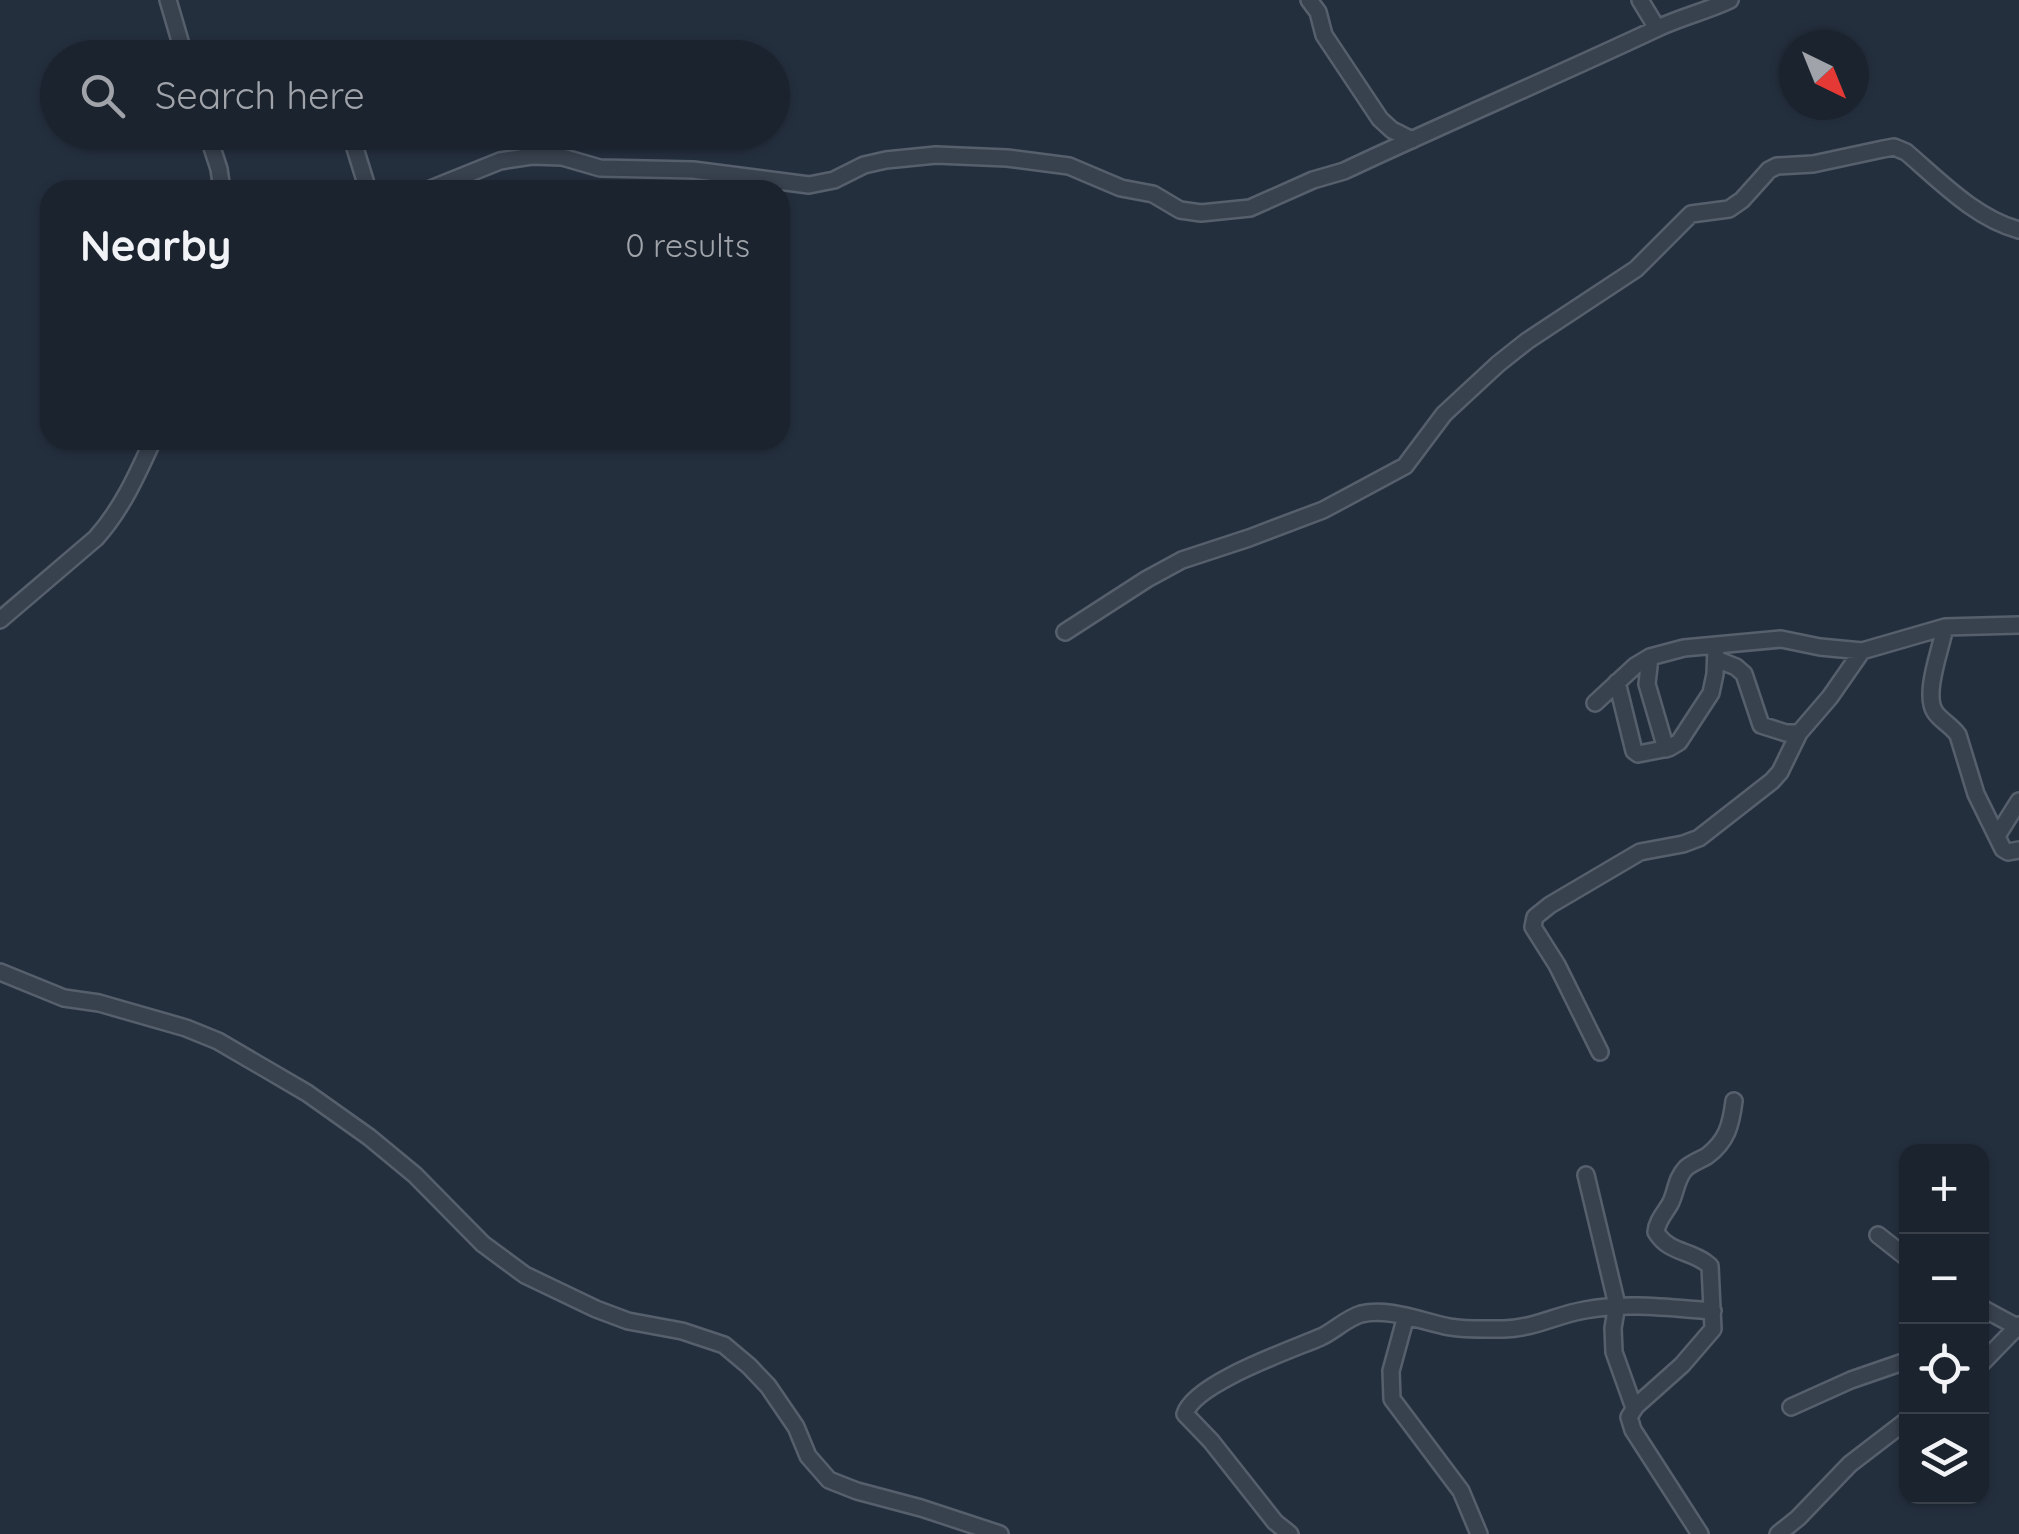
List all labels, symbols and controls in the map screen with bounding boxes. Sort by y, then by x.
north arrow [1779,30,1869,120]
search box [40,40,790,150]
icon: search [75,68,130,123]
text: Search here [155,71,365,119]
text: Nearby [80,219,231,272]
text: 0 results [626,225,750,265]
map controls [1899,1144,1989,1504]
button: + [1899,1144,1989,1234]
button: − [1899,1234,1989,1324]
button: locate [1899,1324,1989,1414]
button: layers [1899,1414,1989,1504]

